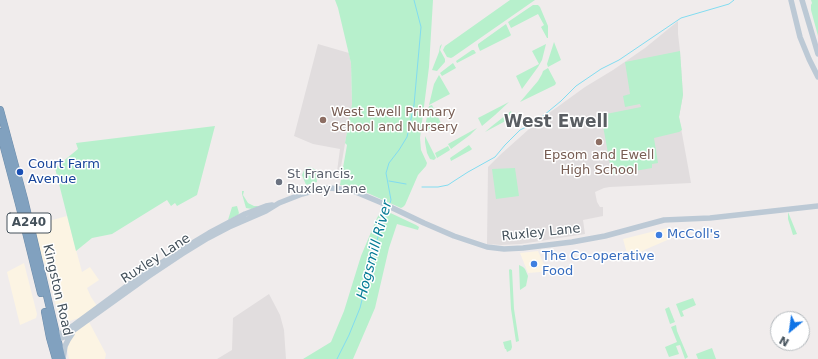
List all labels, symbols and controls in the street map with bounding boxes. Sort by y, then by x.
place label: West Ewell Primary School and Nursery [331,105,458,136]
district label: West Ewell [504,113,608,133]
marker: West Ewell Primary School and Nursery [318,115,328,125]
marker: Epsom and Ewell High School [594,137,604,147]
place label: Epsom and Ewell High School [544,148,654,179]
place label: Court Farm Avenue [28,157,100,188]
marker: Court Farm Avenue [15,167,25,177]
place label: St Francis, Ruxley Lane [287,167,366,198]
marker: St Francis, Ruxley Lane [274,177,284,187]
water label: Hogsmill River [354,199,396,301]
road number: A240 [7,213,51,233]
street label: Ruxley Lane [501,221,581,245]
place label: McColl's [667,227,720,243]
marker: McColl's [654,230,664,240]
street label: Ruxley Lane [119,231,193,287]
street label: Kingston Road [39,243,75,337]
place label: The Co-operative Food [542,249,654,280]
marker: The Co-operative Food [529,259,539,269]
north arrow [770,311,810,351]
text: N [777,333,792,349]

